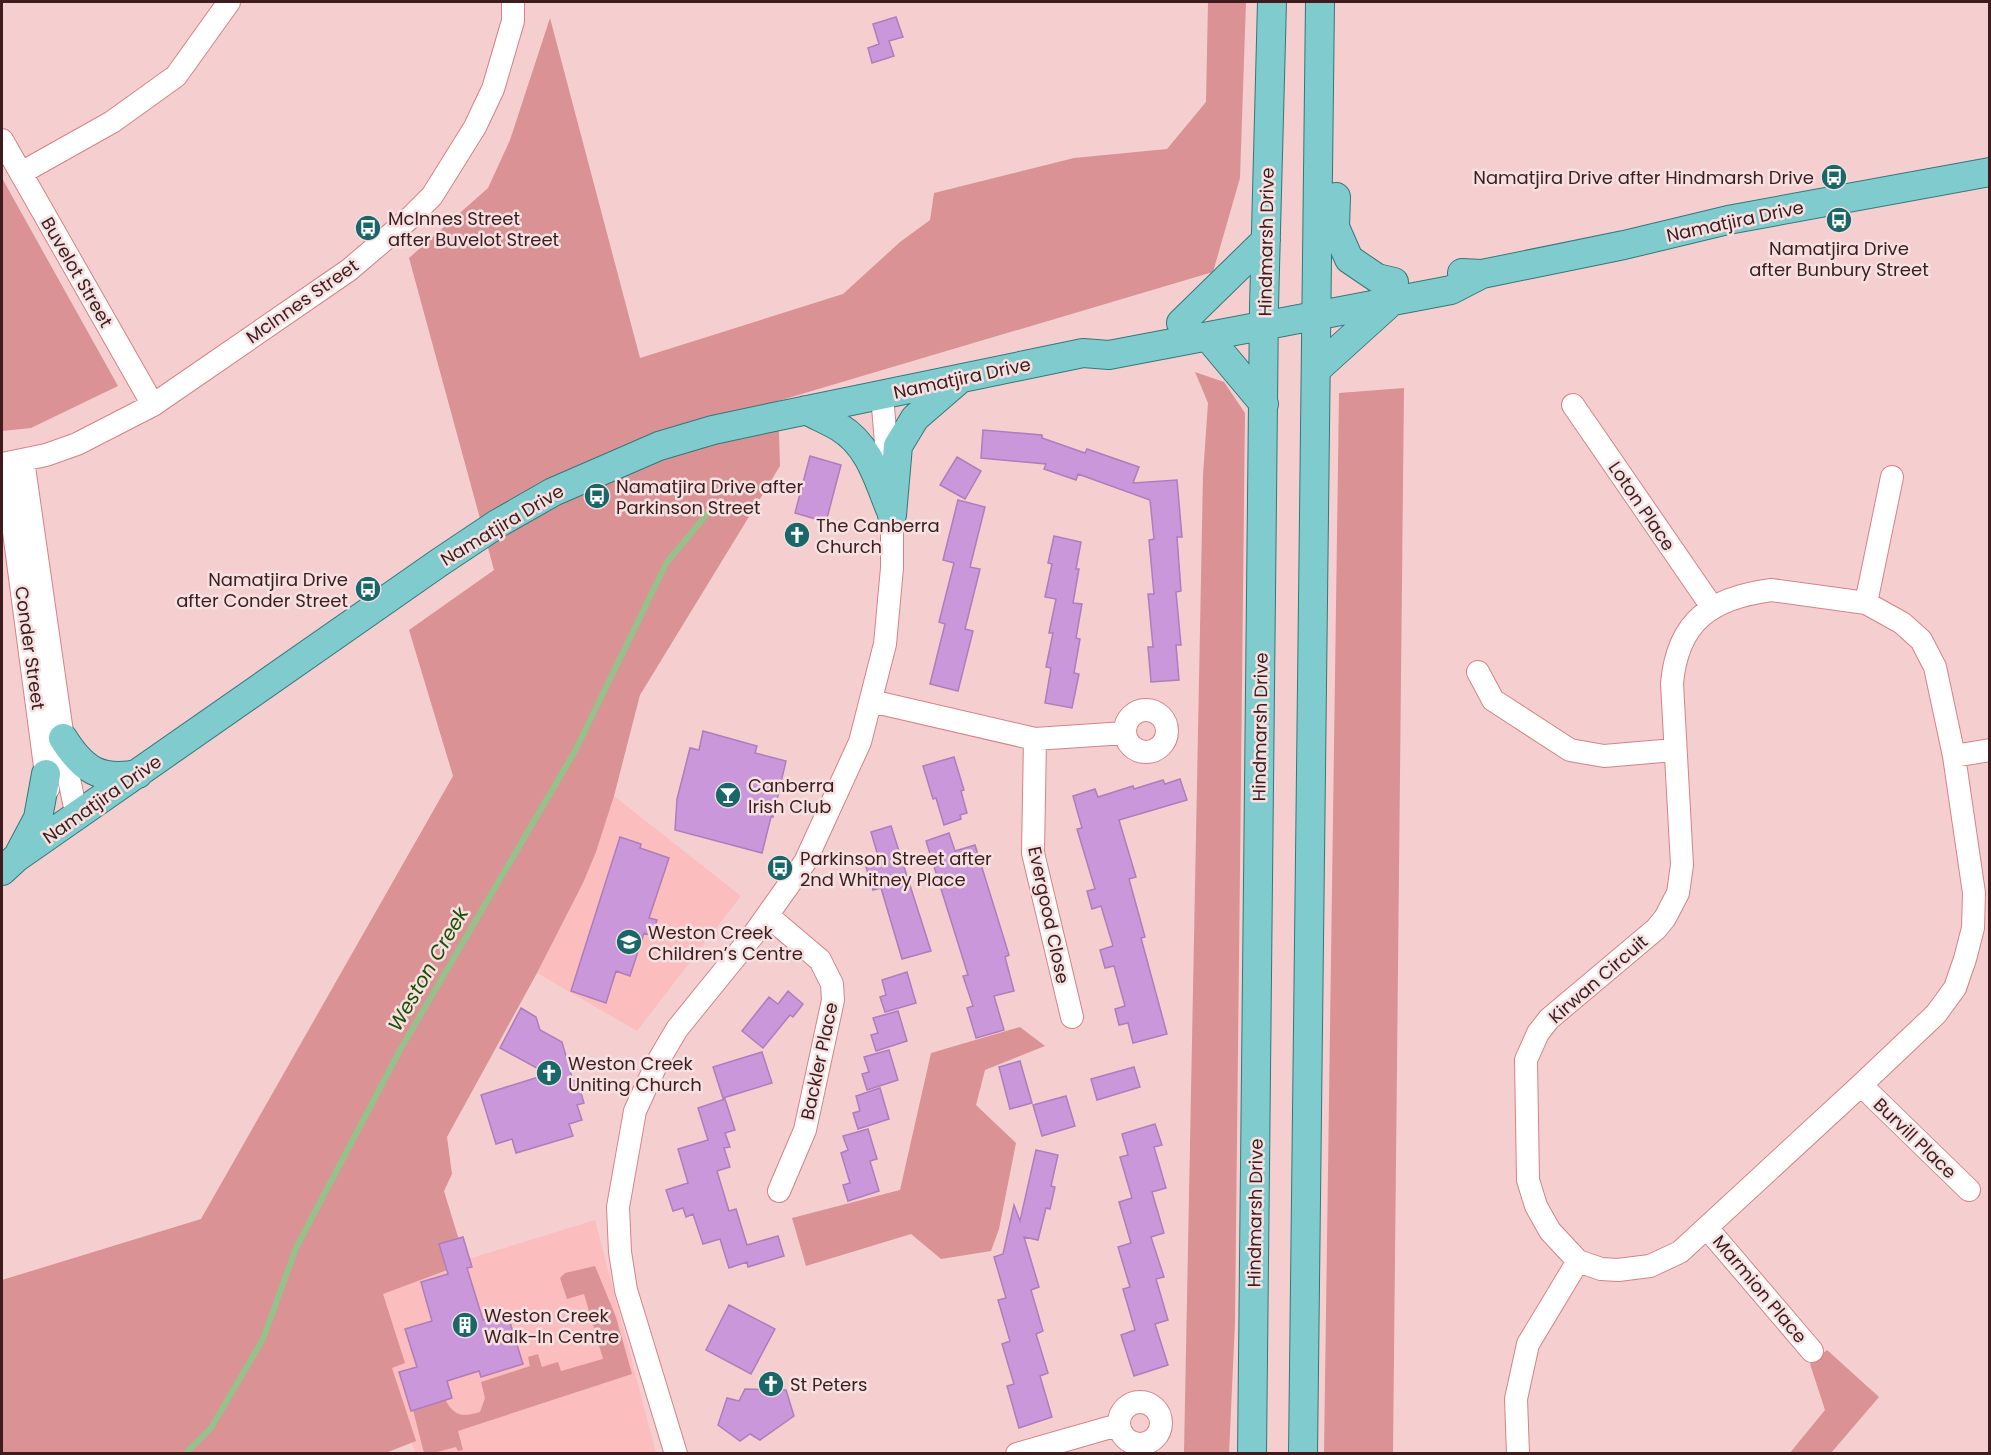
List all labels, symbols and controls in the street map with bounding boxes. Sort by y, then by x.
bus stop icon: Namatjira Drive after Hindmarsh Drive [1819,162,1849,192]
place label: Namatjira Drive after Hindmarsh Drive [1473,165,1814,190]
street label: Hindmarsh Drive [1252,167,1280,317]
street label: Namatjira Drive [1664,194,1806,248]
bus stop icon: Namatjira Drive after Bunbury Street [1824,205,1854,235]
place label: McInnes Street after Buvelot Street [388,206,559,252]
street label: Buvelot Street [35,212,119,332]
bus stop icon: McInnes Street after Buvelot Street [353,213,383,243]
place label: Namatjira Drive after Bunbury Street [1749,236,1929,282]
street label: McInnes Street [241,253,363,349]
street label: Namatjira Drive [891,351,1033,405]
street label: Loton Place [1603,456,1681,556]
place label: Namatjira Drive after Parkinson Street [616,474,803,520]
street label: Namatjira Drive [436,478,568,572]
bus stop icon: Namatjira Drive after Parkinson Street [582,481,612,511]
place label: The Canberra Church [816,513,940,559]
church icon: The Canberra Church [782,520,812,550]
place label: Namatjira Drive after Conder Street [176,567,348,613]
bus stop icon: Namatjira Drive after Conder Street [353,574,383,604]
street label: Conder Street [9,585,51,711]
street label: Hindmarsh Drive [1246,652,1274,802]
street label: Namatjira Drive [38,749,166,849]
place label: Canberra Irish Club [748,773,835,819]
bar icon: Canberra Irish Club [713,780,743,810]
street label: Evergood Close [1022,844,1076,986]
place label: Parkinson Street after 2nd Whitney Place [800,846,992,892]
bus stop icon: Parkinson Street after 2nd Whitney Place [765,853,795,883]
water label: Weston Creek [381,900,476,1036]
place label: Weston Creek Children’s Centre [648,920,803,966]
school or university icon: Weston Creek Children’s Centre [614,927,644,957]
street label: Kirwan Circuit [1543,929,1653,1029]
street label: Backler Place [794,1000,844,1122]
place label: Weston Creek Uniting Church [568,1051,702,1097]
church icon: Weston Creek Uniting Church [534,1058,564,1088]
street label: Burvill Place [1868,1092,1962,1184]
street label: Hindmarsh Drive [1241,1138,1269,1288]
street label: Marmion Place [1707,1230,1813,1348]
place label: Weston Creek Walk-In Centre [484,1303,619,1349]
building icon: Weston Creek Walk-In Centre [450,1310,480,1340]
church icon: St Peters [756,1369,786,1399]
place label: St Peters [790,1372,867,1397]

